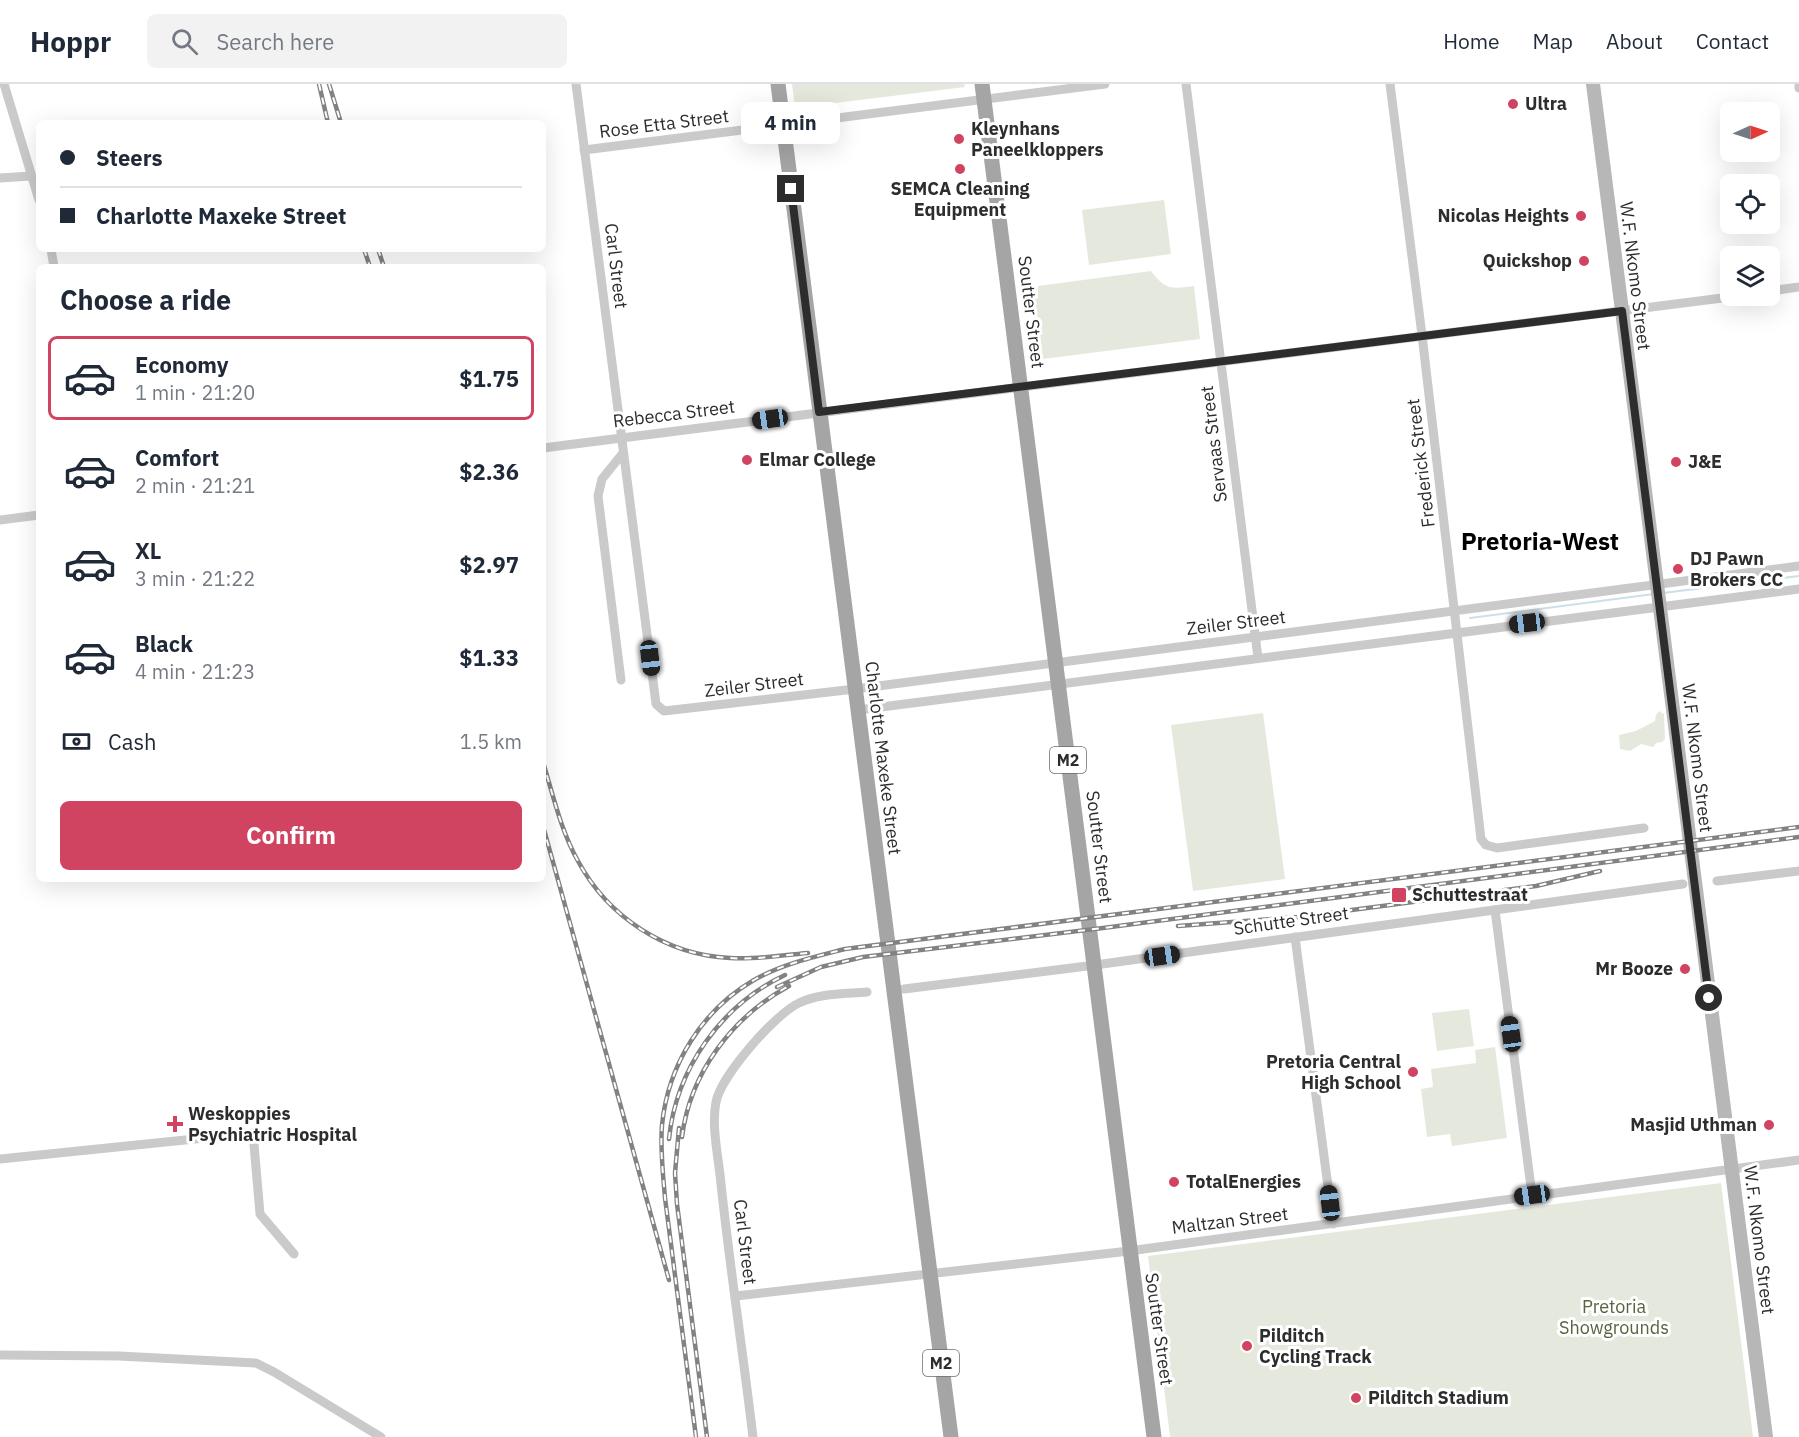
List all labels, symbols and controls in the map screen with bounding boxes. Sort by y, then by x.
search box [147,14,567,68]
text: Hoppr [30,23,111,60]
icon: search [168,25,201,58]
text: Search here [216,27,334,56]
text: Home [1443,27,1500,55]
text: Map [1533,27,1573,55]
text: About [1606,27,1663,55]
text: Contact [1696,27,1769,55]
place label: Ultra [1525,92,1567,115]
marker: Ultra [1506,97,1520,111]
callout: 4 min [742,102,840,144]
north arrow [1720,102,1780,162]
map controls [1720,102,1780,306]
street label: Rose Etta Street [598,104,730,143]
text: 4 min [764,109,817,136]
place label: Kleynhans Paneelkloppers [971,117,1104,161]
marker: Kleynhans Paneelkloppers [952,132,966,146]
text: Steers [96,143,163,172]
marker: SEMCA Cleaning Equipment [953,162,967,176]
button: locate [1720,174,1780,234]
route end [777,175,804,202]
place label: SEMCA Cleaning Equipment [890,177,1030,221]
street label: W.F. Nkomo Street [1615,200,1656,352]
text: Charlotte Maxeke Street [96,201,347,230]
place label: Nicolas Heights [1438,204,1569,227]
marker: Nicolas Heights [1574,209,1588,223]
street label: Carl Street [600,222,633,310]
button: layers [1720,246,1780,306]
place label: Quickshop [1483,249,1572,272]
street label: Soutter Street [1013,254,1050,370]
marker: Quickshop [1577,254,1591,268]
text: Choose a ride [60,282,231,317]
text: Economy [135,350,229,379]
icon: car [63,351,117,405]
text: $1.75 [459,364,519,393]
text: 1 min · 21:20 [135,379,255,406]
street label: Servaas Street [1195,384,1232,504]
street label: Rebecca Street [612,395,736,432]
street label: Frederick Street [1401,397,1440,529]
car [751,408,789,430]
text: Comfort [135,443,219,472]
icon: car [63,444,117,498]
place label: Elmar College [759,448,876,471]
place label: J&E [1688,450,1722,473]
marker: Elmar College [740,453,754,467]
marker: J&E [1669,455,1683,469]
text: $2.36 [459,457,519,486]
text: 2 min · 21:21 [135,472,255,499]
district label: Pretoria-West [1461,525,1619,557]
text: XL [135,536,161,565]
icon: car [63,537,117,591]
place label: DJ Pawn Brokers CC [1690,547,1783,591]
text: $2.97 [459,550,519,579]
marker: DJ Pawn Brokers CC [1671,562,1685,576]
text: 3 min · 21:22 [135,565,255,592]
street label: Zeiler Street [1185,605,1287,640]
car [1508,612,1546,634]
text: Black [135,629,193,658]
icon: car [63,630,117,684]
car [639,639,661,677]
text: $1.33 [459,643,519,672]
text: 4 min · 21:23 [135,658,255,685]
street label: Charlotte Maxeke Street [860,660,907,856]
street label: Zeiler Street [703,667,805,702]
street label: W.F. Nkomo Street [1677,682,1718,834]
icon: cash [60,725,93,758]
text: Cash [108,727,157,756]
text: 1.5 km [460,728,522,755]
road number: M2 [1050,747,1086,773]
street label: Soutter Street [1081,789,1118,905]
button: Confirm [60,801,522,870]
place label: Schuttestraat [1412,883,1528,906]
marker: Schuttestraat [1390,886,1408,904]
street label: Schutte Street [1232,901,1350,940]
car [1143,945,1181,967]
place label: Mr Booze [1595,957,1673,980]
marker: Mr Booze [1678,962,1692,976]
route start [1695,984,1722,1011]
car [1500,1015,1522,1053]
place label: Pretoria Central High School [1266,1050,1402,1094]
marker: Pretoria Central High School [1406,1065,1420,1079]
place label: Weskoppies Psychiatric Hospital [188,1102,358,1146]
place label: Masjid Uthman [1630,1113,1757,1136]
marker: Weskoppies Psychiatric Hospital [166,1115,184,1133]
marker: Masjid Uthman [1762,1118,1776,1132]
street label: W.F. Nkomo Street [1739,1164,1780,1316]
place label: TotalEnergies [1186,1170,1301,1193]
marker: TotalEnergies [1167,1175,1181,1189]
car [1319,1184,1341,1222]
car [1513,1184,1551,1206]
street label: Carl Street [729,1198,762,1286]
street label: Maltzan Street [1170,1202,1289,1239]
street label: Soutter Street [1140,1271,1179,1387]
park label: Pretoria Showgrounds [1559,1295,1669,1339]
place label: Pilditch Cycling Track [1259,1324,1372,1368]
marker: Pilditch Cycling Track [1240,1339,1254,1353]
road number: M2 [923,1350,959,1376]
place label: Pilditch Stadium [1368,1386,1509,1409]
marker: Pilditch Stadium [1349,1391,1363,1405]

